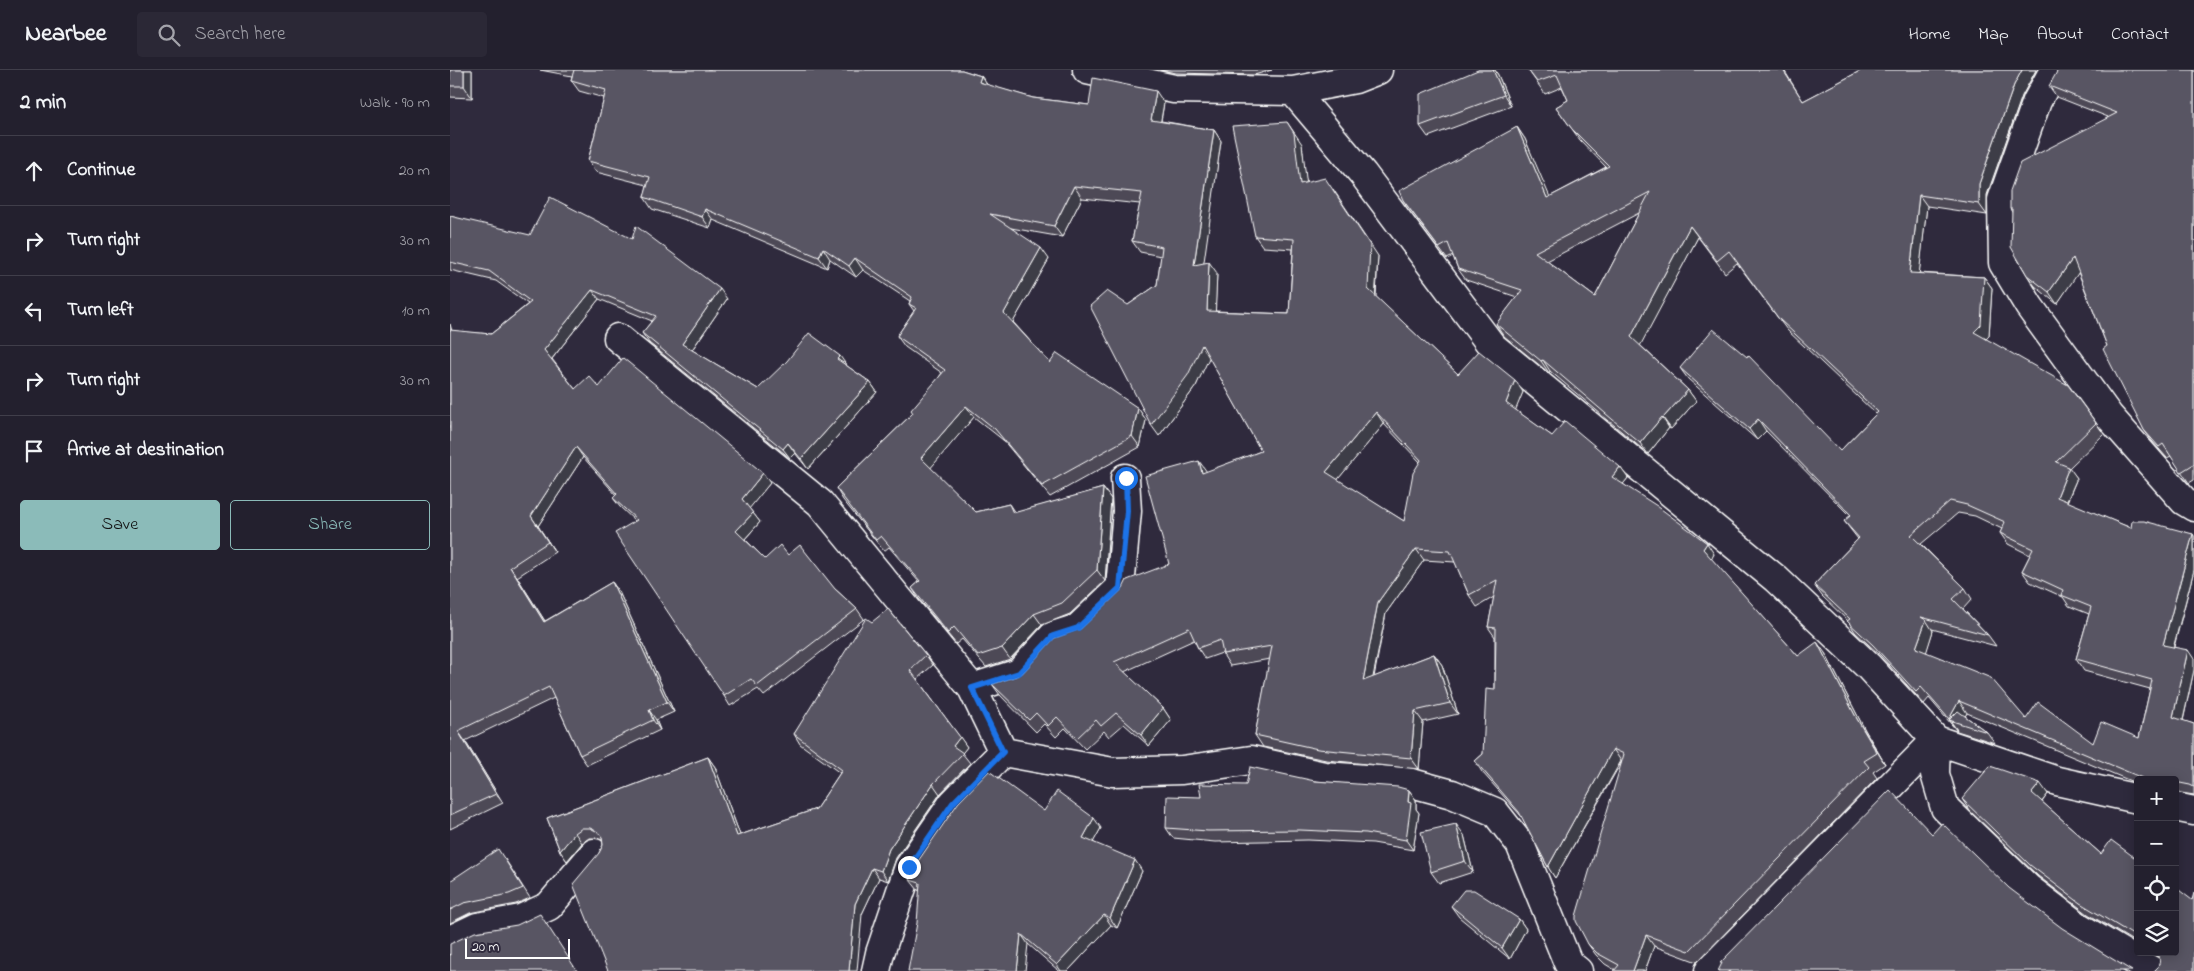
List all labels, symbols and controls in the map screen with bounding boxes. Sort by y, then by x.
search box [137,12,487,57]
text: Nearbee [25,17,107,52]
icon: search [155,21,183,49]
text: Search here [195,21,286,48]
text: Home [1909,22,1950,48]
text: Map [1978,22,2009,48]
text: About [2037,22,2083,48]
text: Contact [2111,22,2169,48]
text: 2 min [20,88,66,118]
text: Walk · 90 m [360,91,430,115]
icon: ahead [20,157,48,185]
text: Continue [67,157,135,184]
text: 20 m [399,159,430,183]
icon: right [20,227,48,255]
text: Turn right [67,227,140,254]
text: 30 m [400,229,430,253]
icon: left [20,297,48,325]
text: Turn left [67,297,134,324]
text: 10 m [402,299,430,323]
icon: right [20,367,48,395]
text: Turn right [67,367,140,394]
text: 30 m [400,369,430,393]
icon: arrive [20,437,48,465]
text: Arrive at destination [67,437,224,464]
route start [1115,467,1138,490]
button: Save [20,500,220,550]
button: Share [230,500,430,550]
map controls [2134,776,2179,956]
button: + [2134,776,2179,821]
button: − [2134,821,2179,866]
route end [898,856,921,879]
button: locate [2134,866,2179,911]
button: layers [2134,911,2179,956]
scale bar [465,936,570,959]
text: 20 m [472,937,499,958]

